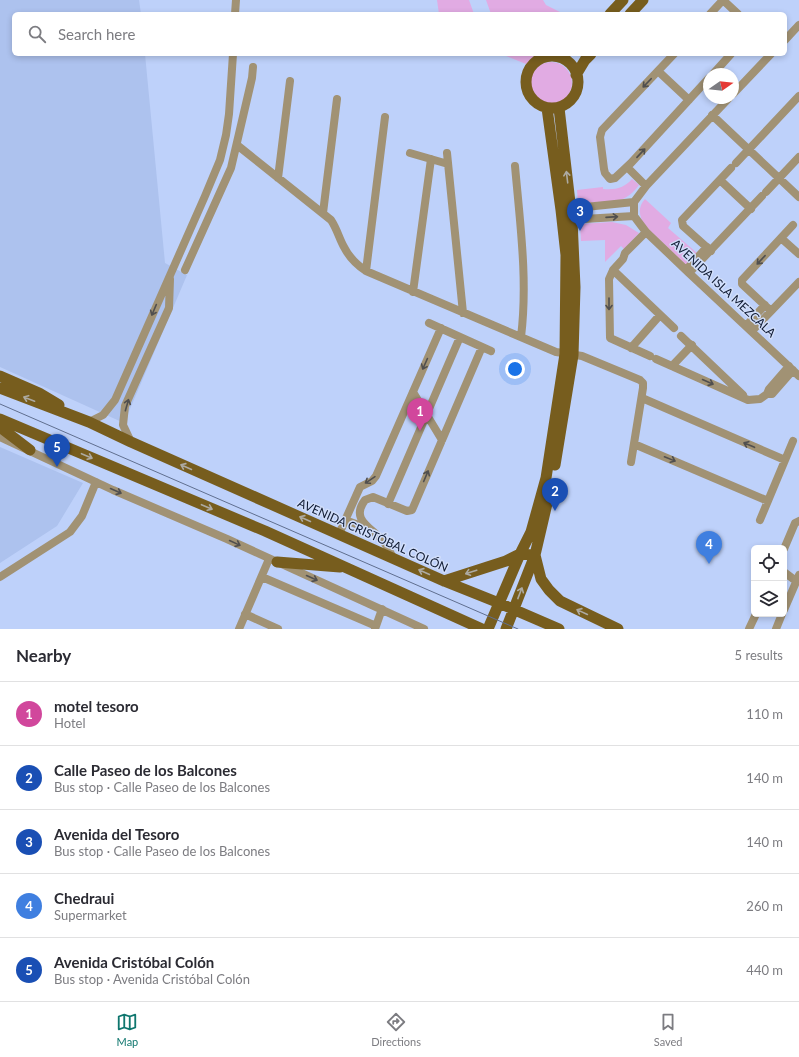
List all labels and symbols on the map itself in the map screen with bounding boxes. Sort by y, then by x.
north arrow [703,68,739,104]
one-way arrow [643,77,652,87]
one-way arrow [636,148,645,158]
one-way arrow [563,171,571,184]
pin: 3 [567,198,593,231]
one-way arrow [605,214,618,221]
street label: AVENIDA ISLA MEZCALA [669,236,780,341]
one-way arrow [756,255,766,265]
one-way arrow [605,297,613,310]
one-way arrow [150,304,157,316]
one-way arrow [421,358,428,370]
your location [505,359,525,379]
one-way arrow [701,379,713,386]
one-way arrow [23,394,35,402]
pin: 1 [407,398,433,431]
one-way arrow [124,399,131,412]
pin: 5 [44,434,70,467]
one-way arrow [744,440,756,448]
one-way arrow [81,453,93,460]
one-way arrow [664,456,676,463]
one-way arrow [181,463,193,470]
one-way arrow [423,471,430,483]
one-way arrow [364,476,375,485]
pin: 2 [542,478,568,511]
one-way arrow [109,488,121,495]
street label: AVENIDA CRISTÓBAL COLÓN [295,495,451,575]
one-way arrow [201,504,213,511]
one-way arrow [300,515,312,523]
pin: 4 [696,531,722,564]
one-way arrow [229,540,241,547]
one-way arrow [419,568,431,575]
one-way arrow [465,569,477,577]
one-way arrow [306,575,318,582]
one-way arrow [517,587,525,599]
one-way arrow [577,608,589,615]

